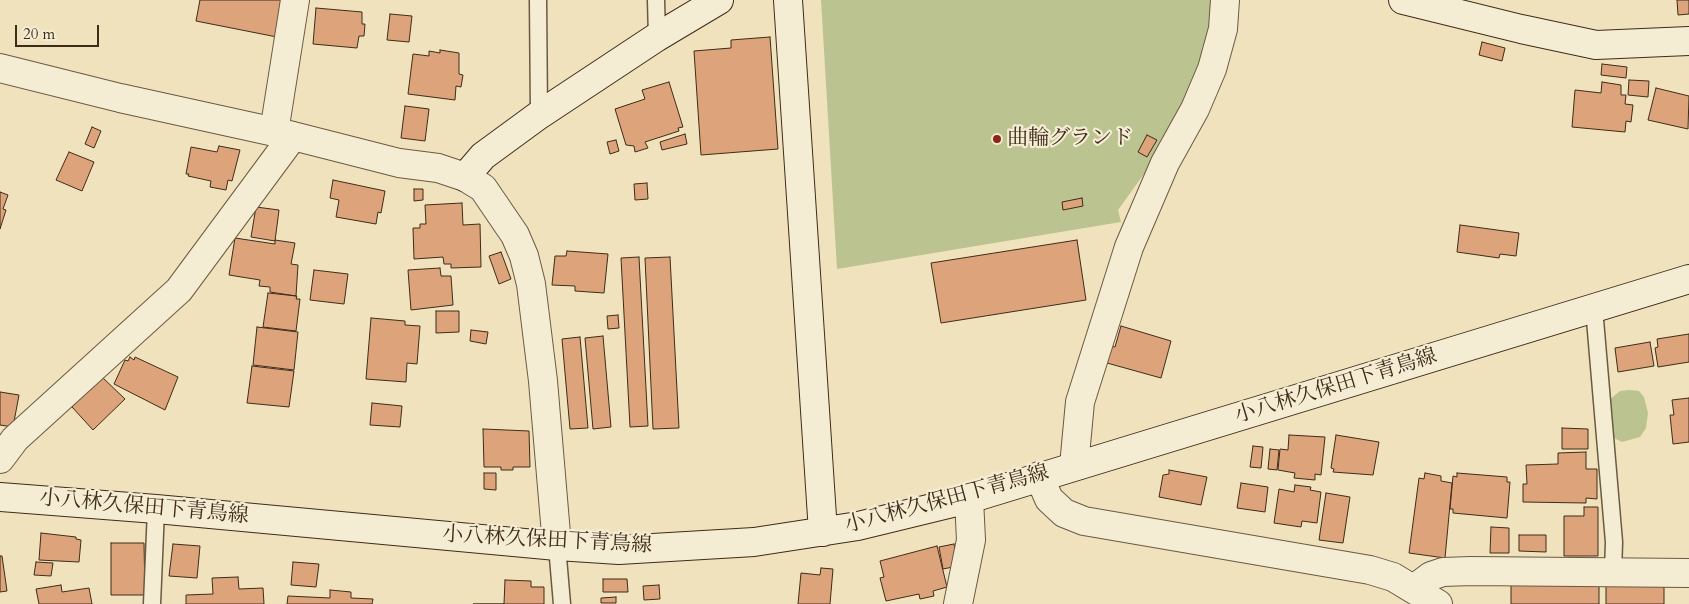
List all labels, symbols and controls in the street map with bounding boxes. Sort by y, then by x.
scale bar [18,15,101,47]
text: 20 m [23,24,55,44]
place label: 曲輪グランド [1007,126,1133,152]
marker: 曲輪グランド [991,133,1003,145]
street label: 小八林久保田下青鳥線 [1232,344,1440,430]
street label: 小八林久保田下青鳥線 [842,461,1052,539]
street label: 小八林久保田下青鳥線 [38,486,250,530]
street label: 小八林久保田下青鳥線 [441,523,653,559]

